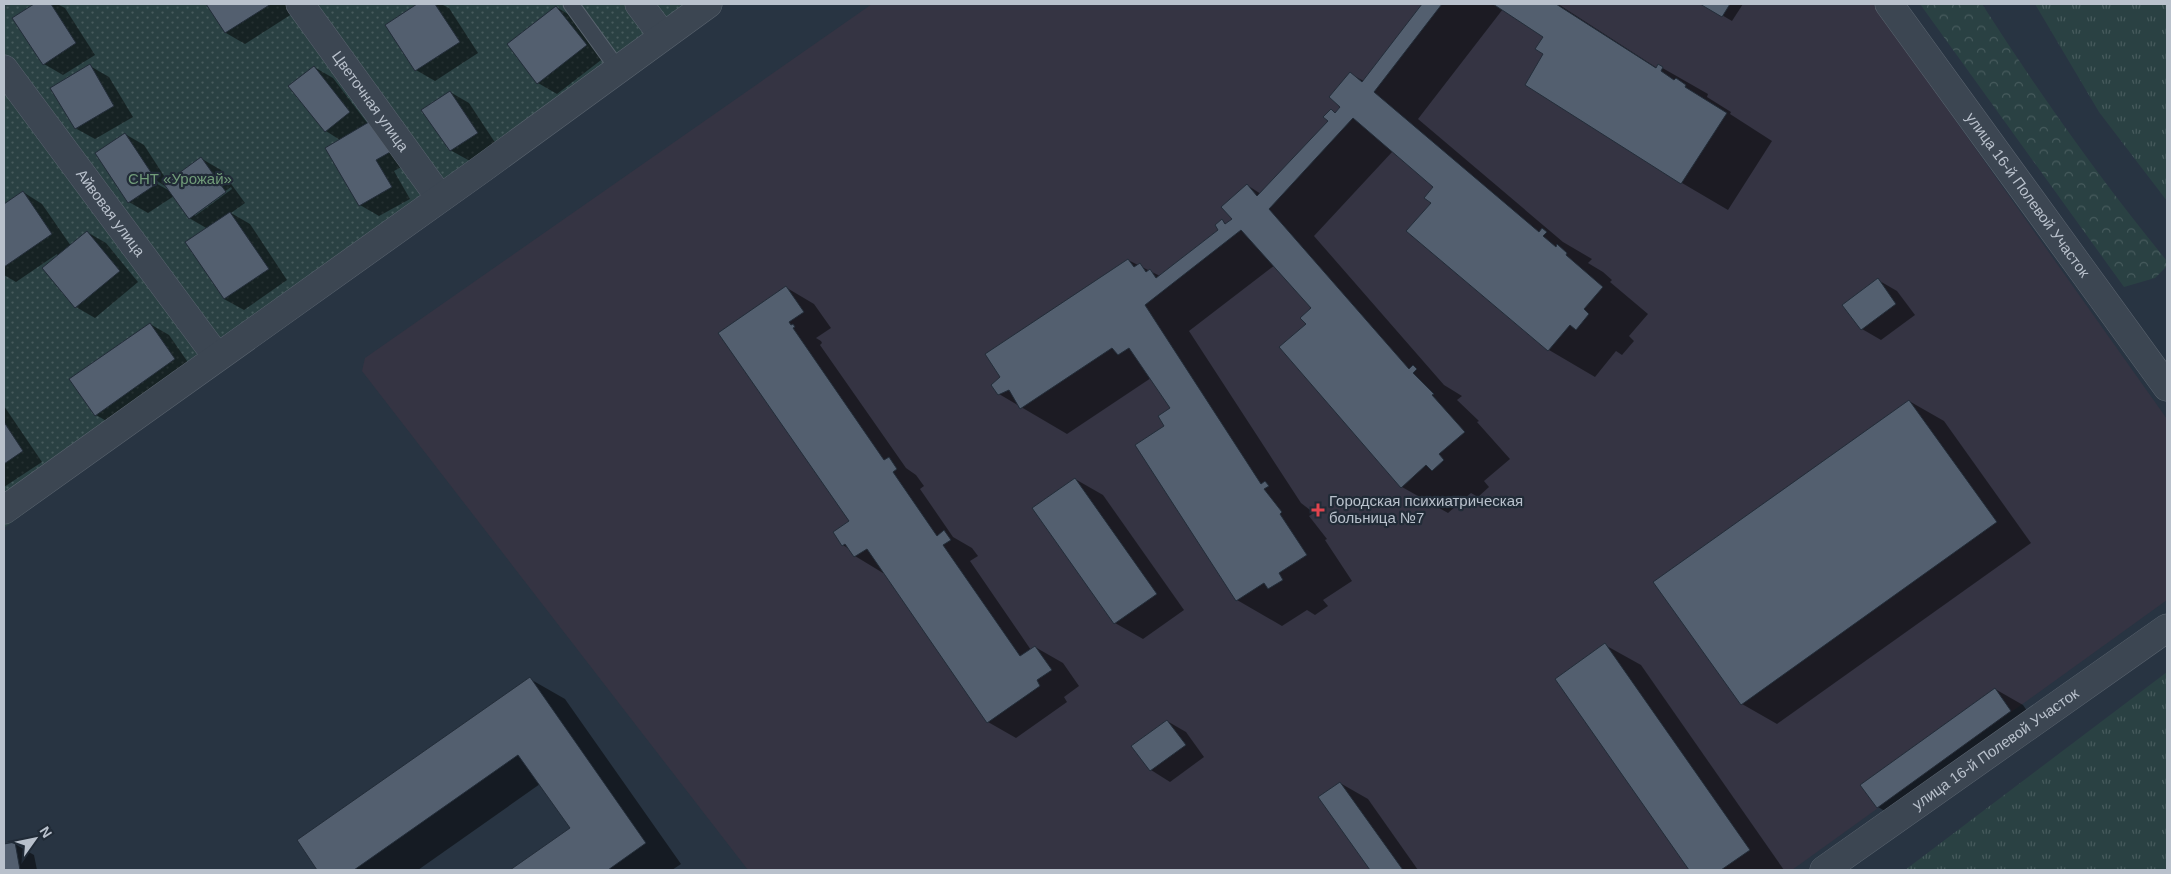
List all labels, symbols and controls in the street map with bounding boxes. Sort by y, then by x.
street label: Цветочная улица [329,48,413,155]
street label: улица 16-й Полевой Участок [1963,109,2094,281]
street label: Айвовая улица [73,166,149,260]
park label: СНТ «Урожай» [128,170,232,187]
place label: Городская психиатрическая больница №7 [1329,492,1523,526]
marker: Городская психиатрическая больница №7 [1311,503,1325,517]
street label: улица 16-й Полевой Участок [1909,684,2082,813]
north arrow [10,814,60,864]
text: N [36,823,55,841]

